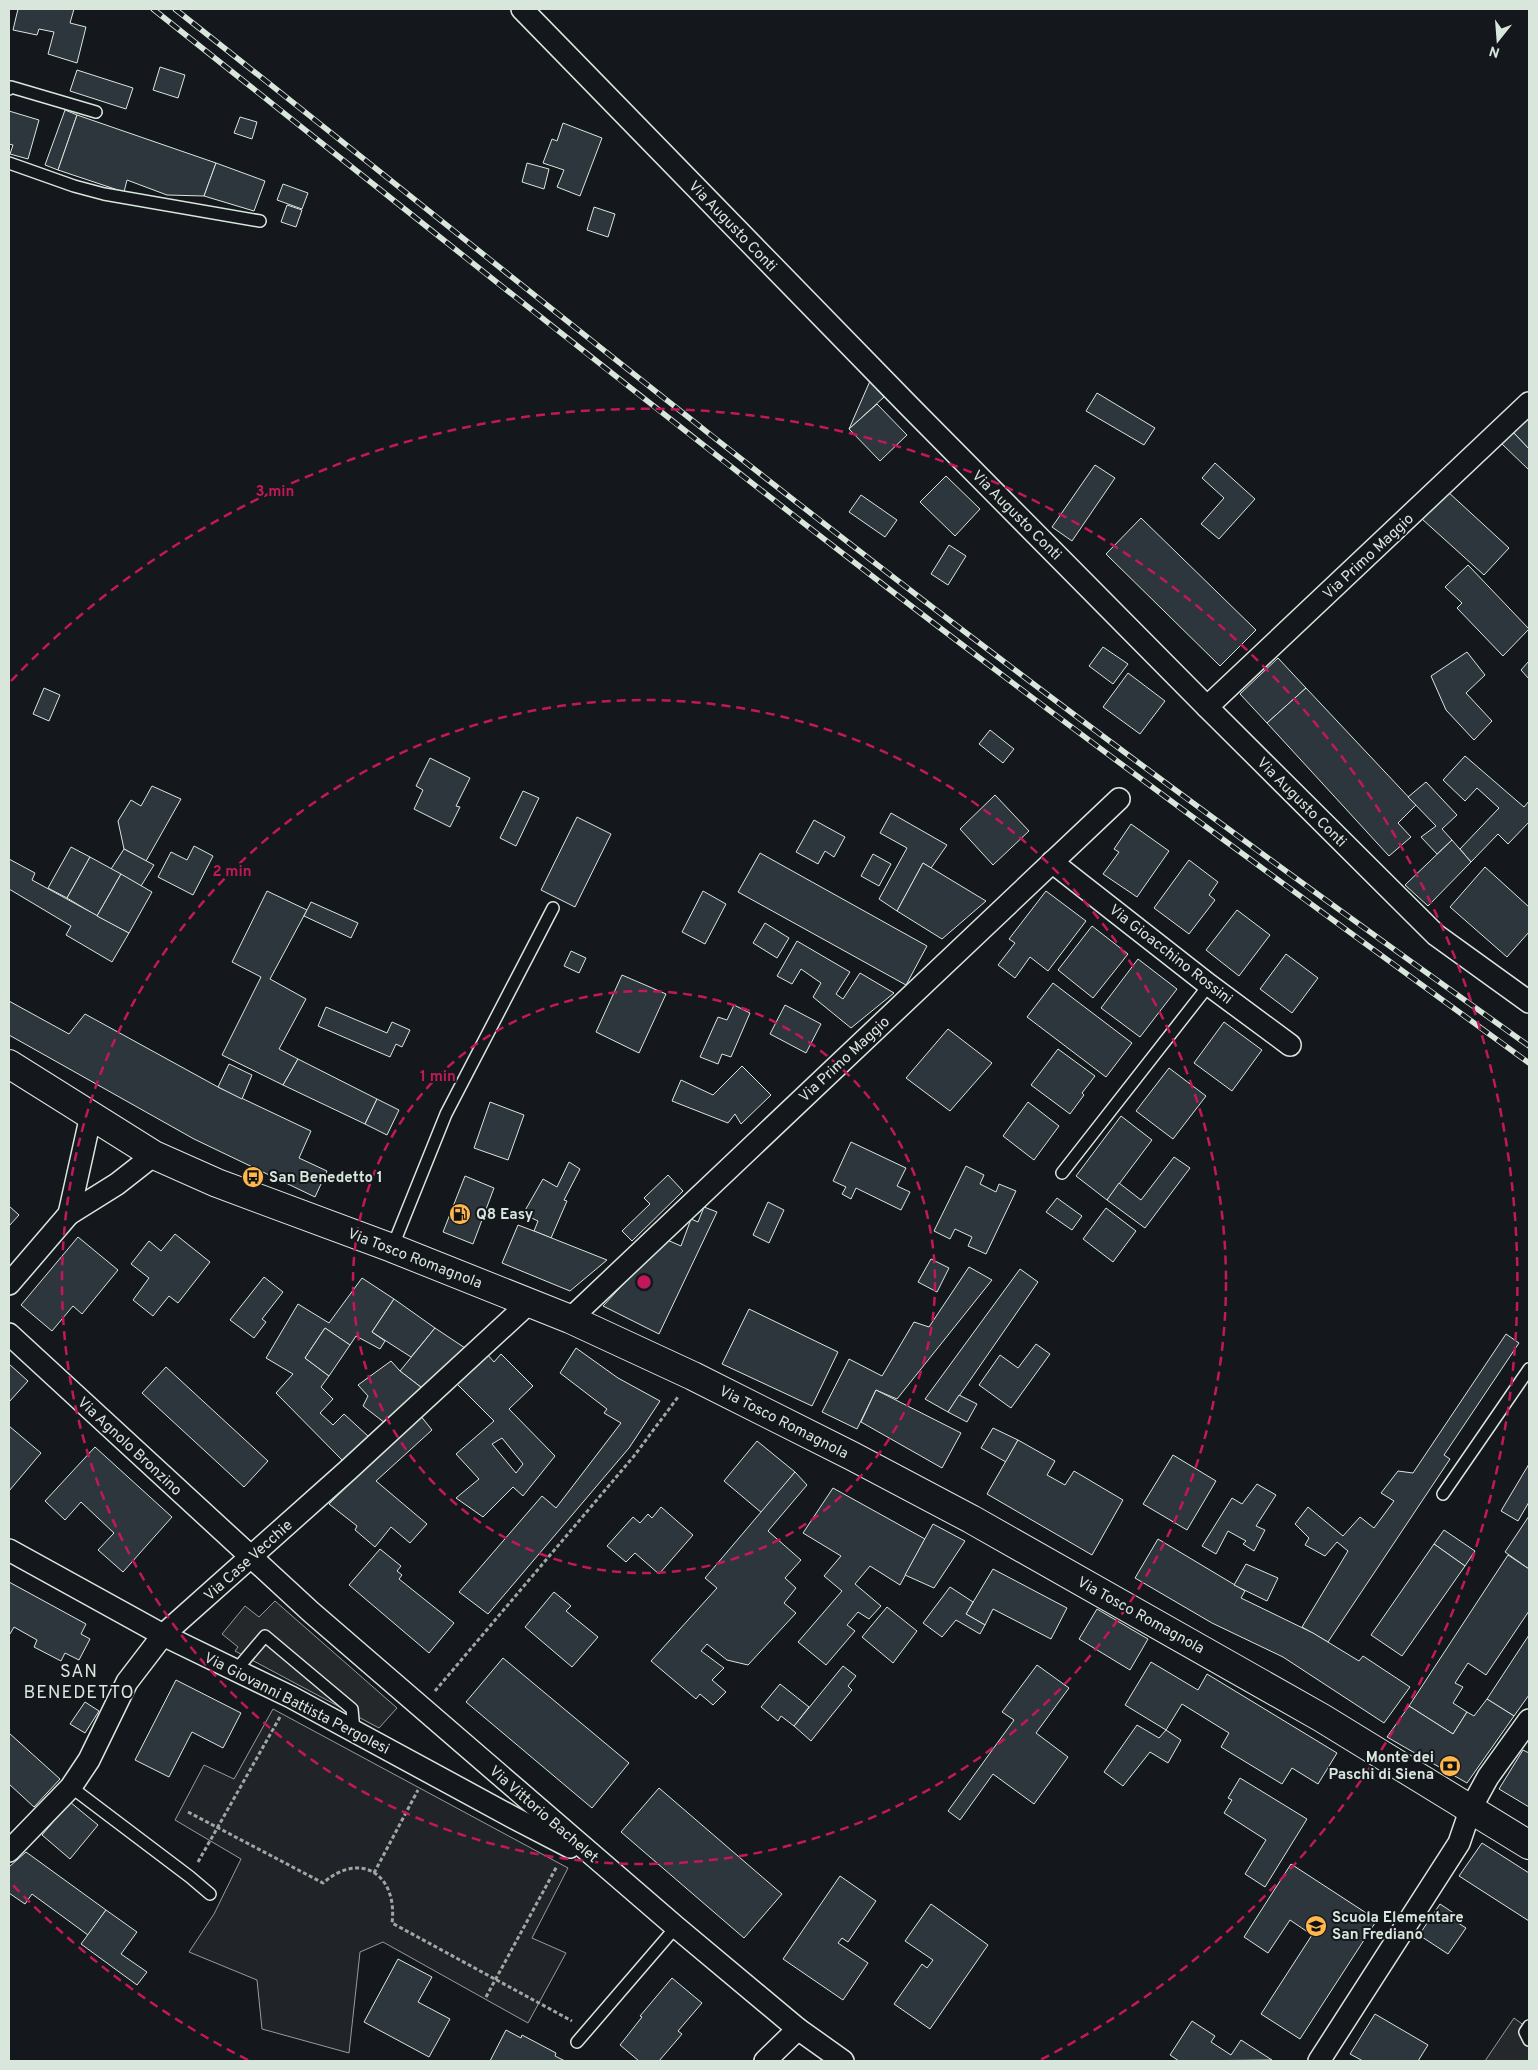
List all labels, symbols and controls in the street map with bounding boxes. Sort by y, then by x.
north arrow [1473,15,1523,65]
text: N [1487,41,1502,61]
street label: Via Augusto Conti [684,177,780,277]
street label: Via Augusto Conti [967,467,1065,565]
text: 3 min [255,483,295,502]
street label: Via Primo Maggio [1320,510,1418,604]
street label: Via Augusto Conti [1252,754,1350,852]
text: 2 min [212,863,252,882]
street label: Via Gioacchino Rossini [1104,901,1236,1009]
street label: Via Primo Maggio [796,1013,894,1107]
text: 1 min [420,1068,456,1087]
bus stop icon: San Benedetto 1 [241,1165,265,1189]
place label: San Benedetto 1 [269,1169,383,1188]
fuel station icon: Q8 Easy [448,1202,472,1226]
place label: Q8 Easy [476,1206,534,1225]
street label: Via Tosco Romagnola [344,1225,484,1294]
centre of rings [635,1273,653,1291]
street label: Via Tosco Romagnola [715,1382,851,1464]
street label: Via Agnolo Bronzino [73,1394,185,1501]
street label: Via Case Vecchie [201,1516,297,1606]
street label: Via Tosco Romagnola [1073,1573,1207,1659]
street label: Via Giovanni Battista Pergolesi [200,1649,392,1760]
district label: SAN BENEDETTO [23,1661,135,1705]
place label: Monte dei Paschi di Siena [1328,1749,1434,1785]
bank icon: Monte dei Paschi di Siena [1438,1754,1462,1778]
street label: Via Vittorio Bachelet [484,1763,602,1868]
place label: Scuola Elementare San Frediano [1332,1909,1464,1945]
school or university icon: Scuola Elementare San Frediano [1304,1914,1328,1938]

